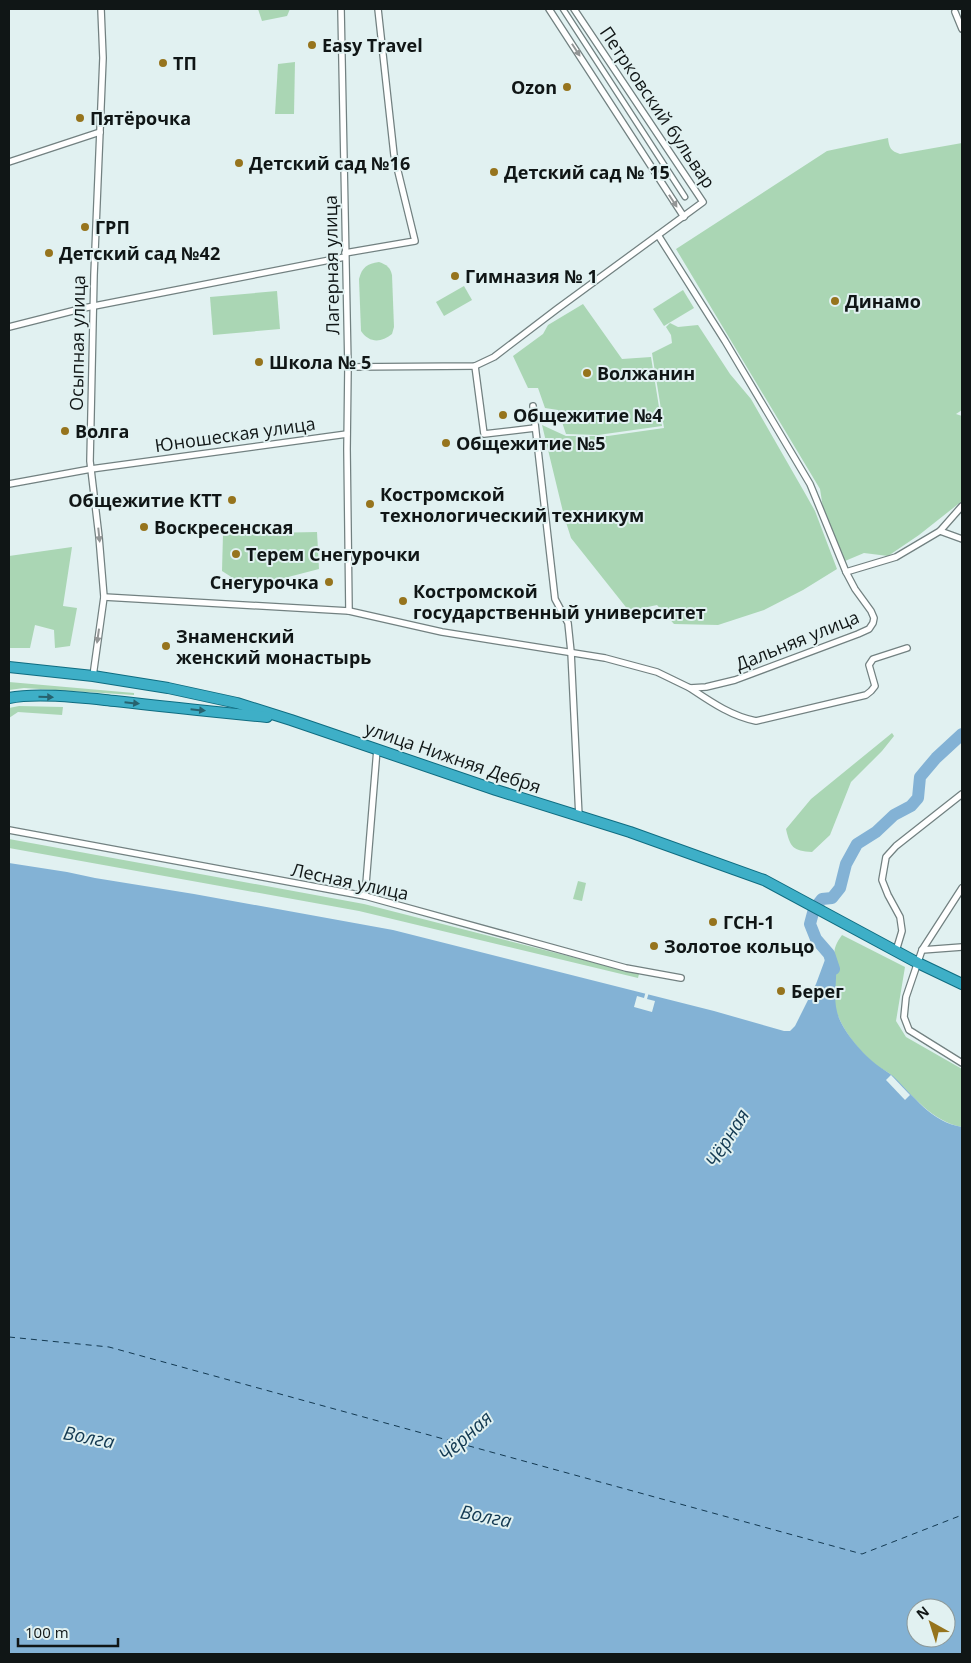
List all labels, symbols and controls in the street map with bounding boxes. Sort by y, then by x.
street label: Петрковский бульвар [595,21,721,193]
place label: Easy Travel [322,33,423,57]
marker: Easy Travel [306,39,318,51]
one-way arrow [571,43,580,56]
place label: ТП [173,51,197,75]
marker: ТП [157,57,169,69]
place label: Ozon [511,75,557,99]
marker: Ozon [561,81,573,93]
place label: Пятёрочка [90,106,191,130]
marker: Пятёрочка [74,112,86,124]
place label: Детский сад №16 [249,151,410,175]
marker: Детский сад №16 [233,157,245,169]
place label: Детский сад № 15 [504,160,670,184]
marker: Детский сад № 15 [488,166,500,178]
one-way arrow [669,194,678,207]
street label: Лагерная улица [318,195,344,335]
place label: ГРП [95,215,130,239]
marker: ГРП [79,221,91,233]
place label: Детский сад №42 [59,241,220,265]
marker: Детский сад №42 [43,247,55,259]
place label: Гимназия № 1 [465,264,598,288]
marker: Гимназия № 1 [449,270,461,282]
street label: Осыпная улица [64,275,90,411]
place label: Динамо [845,289,921,313]
marker: Динамо [829,295,841,307]
place label: Школа № 5 [269,350,371,374]
marker: Школа № 5 [253,356,265,368]
place label: Волжанин [597,361,695,385]
marker: Волжанин [581,367,593,379]
place label: Общежитие №4 [513,403,663,427]
marker: Общежитие №4 [497,409,509,421]
street label: Юношеская улица [153,411,317,457]
place label: Волга [75,419,129,443]
marker: Волга [59,425,71,437]
place label: Общежитие №5 [456,431,606,455]
marker: Общежитие №5 [440,437,452,449]
place label: Костромской технологический техникум [380,482,644,527]
place label: Общежитие КТТ [68,488,223,512]
marker: Общежитие КТТ [226,494,238,506]
marker: Костромской технологический техникум [364,498,376,510]
place label: Воскресенская [154,515,293,539]
marker: Воскресенская [138,521,150,533]
one-way arrow [95,527,103,543]
place label: Терем Cнегурочки [246,542,420,566]
marker: Терем Cнегурочки [230,548,242,560]
place label: Снегурочка [210,570,319,594]
marker: Снегурочка [323,576,335,588]
place label: Костромской государственный университет [413,579,706,624]
marker: Костромской государственный университет [397,595,409,607]
street label: Дальняя улица [732,604,862,676]
place label: Знаменский женский монастырь [176,624,371,669]
one-way arrow [94,629,102,645]
marker: Знаменский женский монастырь [160,640,172,652]
one-way arrow [39,693,55,701]
one-way arrow [124,699,140,707]
one-way arrow [190,706,206,714]
street label: улица Нижняя Дебря [362,716,544,798]
street label: Лесная улица [289,857,411,905]
place label: ГСН-1 [723,910,774,934]
marker: ГСН-1 [707,916,719,928]
place label: Золотое кольцо [664,934,814,958]
marker: Золотое кольцо [648,940,660,952]
place label: Берег [791,979,844,1003]
marker: Берег [775,985,787,997]
water label: Чёрная [699,1104,755,1172]
water label: Чёрная [432,1405,498,1467]
water label: Волга [61,1419,117,1455]
water label: Волга [458,1498,514,1534]
north arrow [906,1598,956,1648]
text: N [912,1602,933,1623]
scale bar [18,1616,118,1648]
text: 100 m [25,1622,69,1642]

